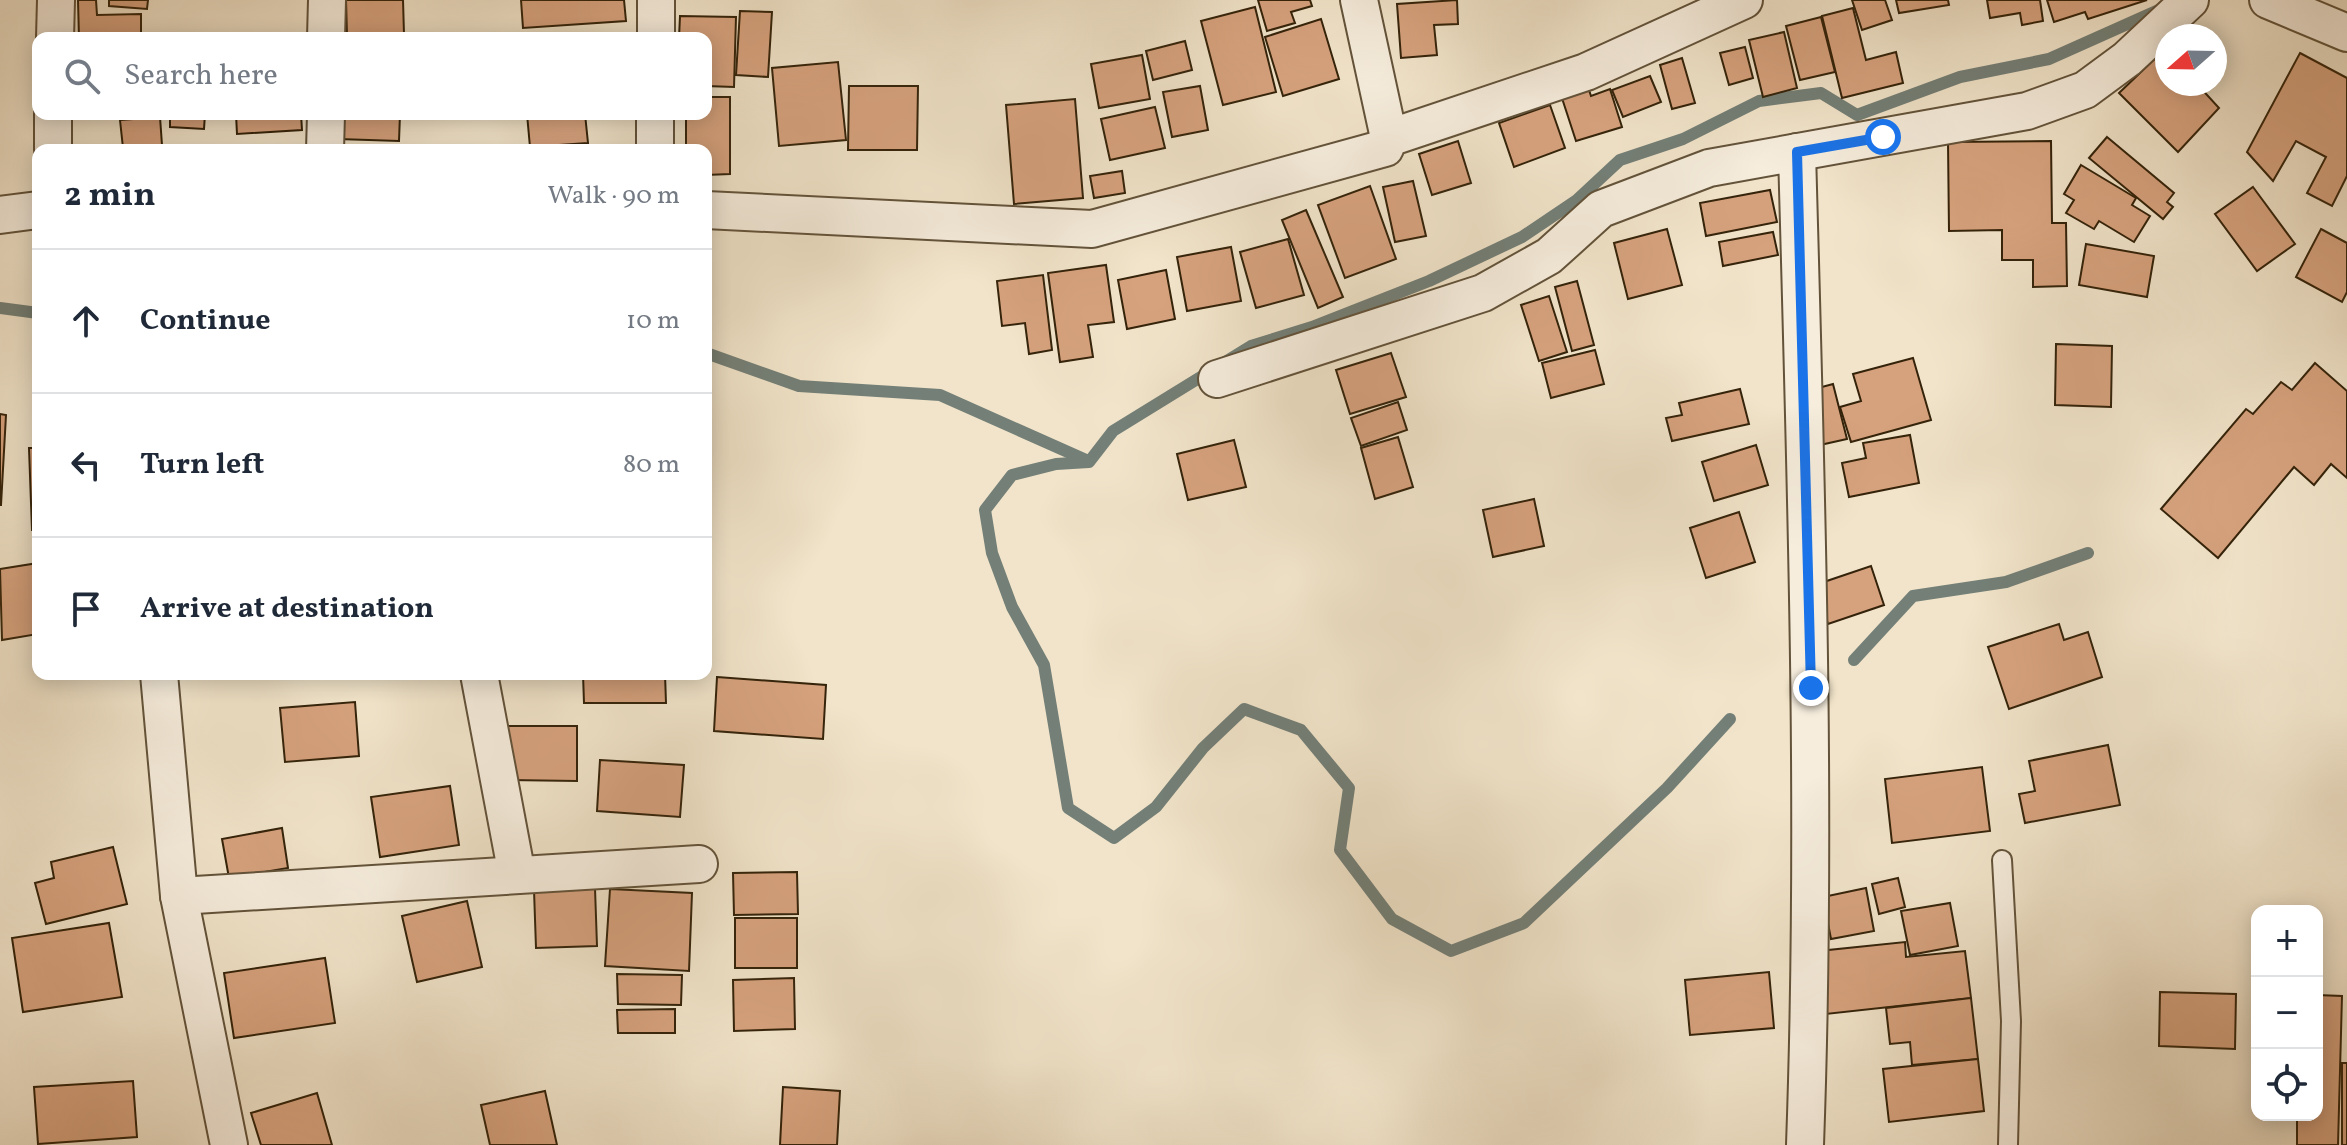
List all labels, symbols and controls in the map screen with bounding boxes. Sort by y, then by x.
north arrow [2155,24,2227,96]
search box [32,32,712,120]
icon: search [60,54,104,98]
text: Search here [124,55,278,97]
route start [1865,119,1901,155]
text: 2 min [64,173,156,220]
text: Walk · 90 m [548,178,680,214]
icon: ahead [64,299,108,343]
text: Continue [140,300,271,342]
text: 10 m [626,303,680,339]
icon: left [64,443,108,487]
text: Turn left [140,444,264,486]
text: 80 m [623,447,680,483]
icon: arrive [64,587,108,631]
text: Arrive at destination [140,588,434,630]
route end [1793,670,1829,706]
map controls [2251,905,2323,1121]
button: + [2251,905,2323,977]
button: − [2251,977,2323,1049]
button: locate [2251,1049,2323,1121]

